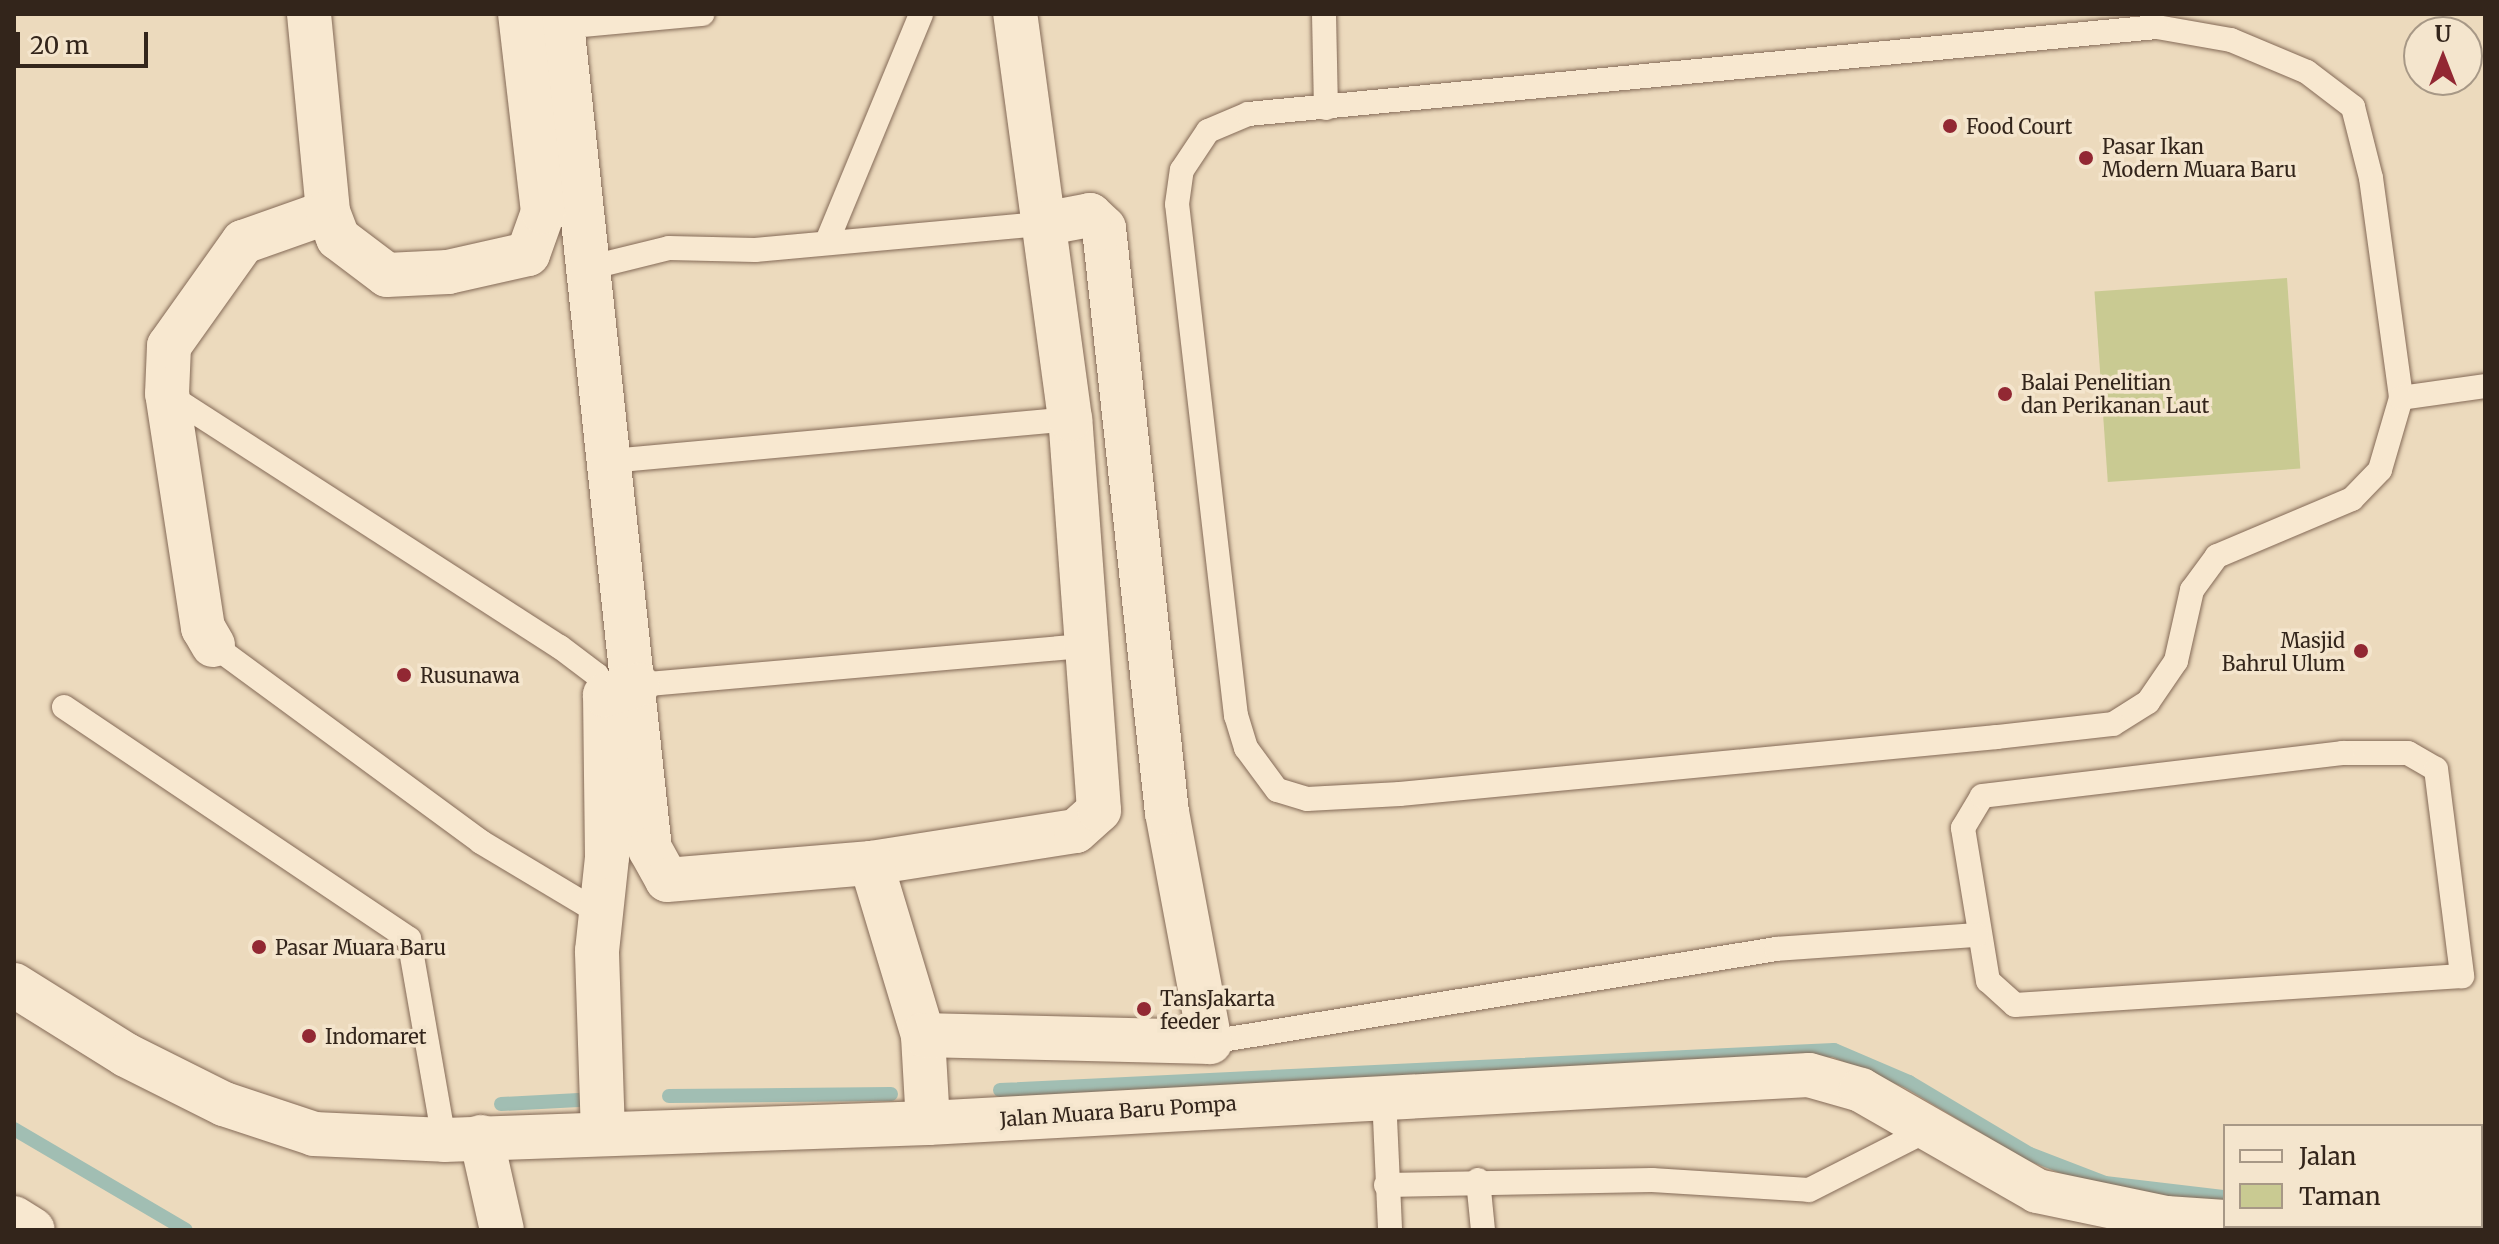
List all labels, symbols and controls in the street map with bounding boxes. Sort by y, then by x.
scale bar [20,16,152,66]
north arrow [2403,16,2483,96]
text: U [2435,20,2451,48]
text: 20 m [30,30,89,61]
place label: Food Court [1966,114,2072,138]
marker: Food Court [1941,117,1959,135]
place label: Pasar Ikan Modern Muara Baru [2102,134,2297,181]
marker: Pasar Ikan Modern Muara Baru [2077,149,2095,167]
place label: Balai Penelitian dan Perikanan Laut [2021,370,2209,417]
marker: Balai Penelitian dan Perikanan Laut [1996,385,2014,403]
place label: Masjid Bahrul Ulum [2222,628,2345,675]
marker: Masjid Bahrul Ulum [2352,642,2370,660]
place label: Rusunawa [420,663,520,687]
marker: Rusunawa [395,666,413,684]
place label: Pasar Muara Baru [275,935,446,959]
marker: Pasar Muara Baru [250,938,268,956]
place label: TansJakarta feeder [1160,986,1275,1033]
marker: TansJakarta feeder [1135,1000,1153,1018]
place label: Indomaret [325,1024,427,1048]
marker: Indomaret [300,1027,318,1045]
street label: Jalan Muara Baru Pompa [999,1091,1237,1131]
legend [2223,1124,2483,1228]
text: Jalan [2299,1141,2356,1172]
text: Taman [2299,1181,2381,1212]

